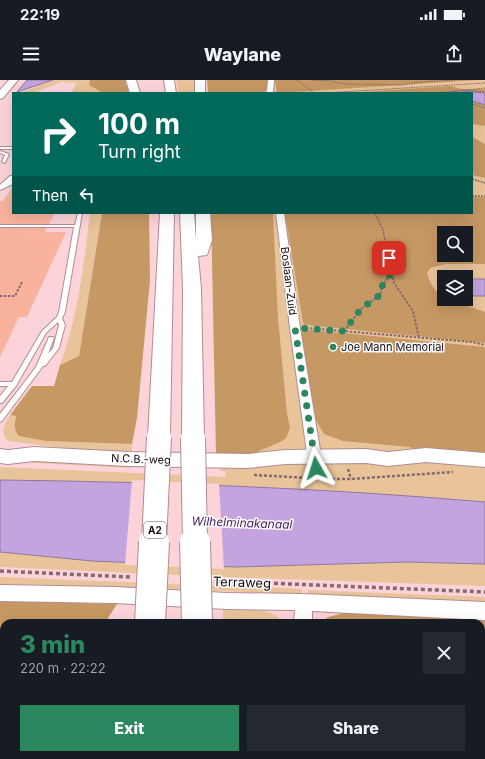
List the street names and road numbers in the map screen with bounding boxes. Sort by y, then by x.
street label: Boslaan-Zuid [278,246,300,316]
street label: N.C.B.-weg [111,451,171,467]
road number: A2 [144,522,166,538]
street label: Terraweg [213,573,271,591]

